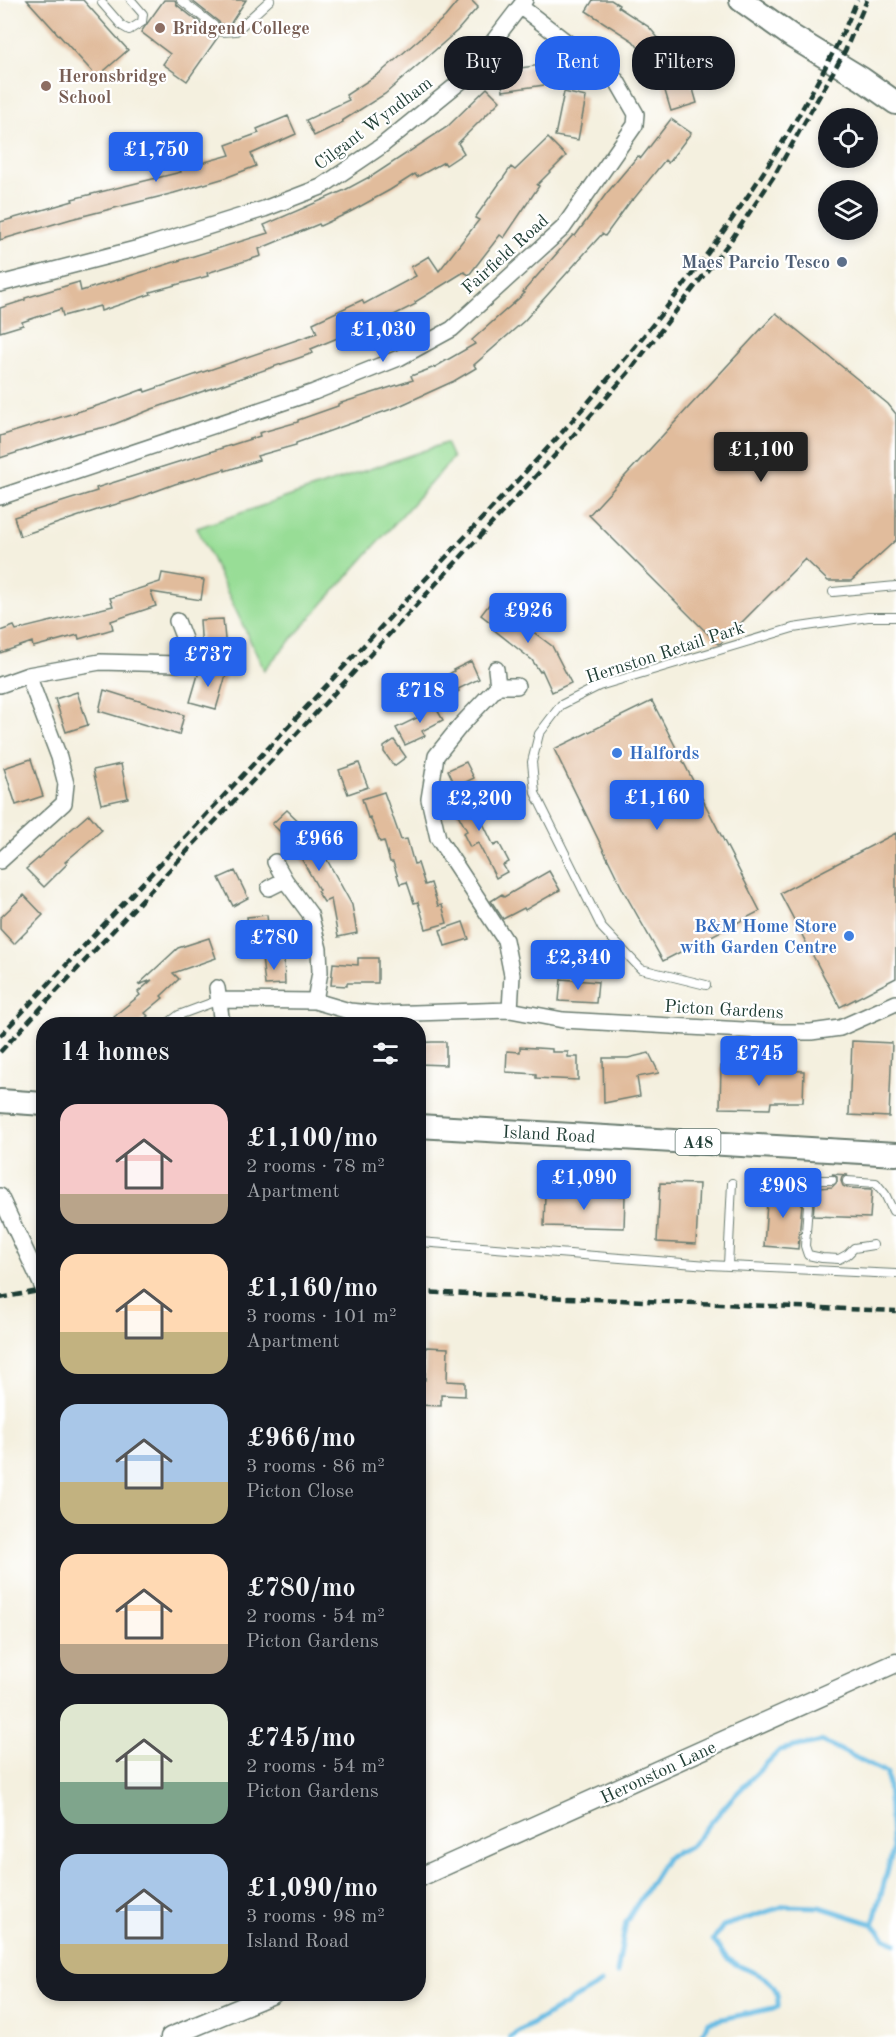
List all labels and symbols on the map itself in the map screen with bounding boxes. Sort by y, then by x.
place label: Bridgend College [172,20,310,38]
marker: Bridgend College [153,21,167,35]
place label: Heronsbridge School [58,68,167,107]
street label: Cilgant Wyndham [311,74,436,174]
marker: Heronsbridge School [39,79,53,93]
pin: £1,750 [107,132,205,183]
street label: Fairfield Road [459,211,552,298]
place label: Maes Parcio Tesco [681,254,830,272]
marker: Maes Parcio Tesco [835,255,849,269]
pin: £1,030 [334,312,432,363]
pin: £1,100 [712,432,810,483]
pin: £926 [492,593,564,644]
street label: Hernston Retail Park [584,619,747,687]
pin: £737 [172,637,244,688]
pin: £718 [384,673,456,724]
place label: Halfords [629,745,699,763]
marker: Halfords [610,746,624,760]
pin: £1,160 [608,780,706,831]
pin: £2,200 [430,781,528,832]
pin: £966 [283,821,355,872]
place label: B&M Home Store with Garden Centre [680,918,837,957]
pin: £780 [238,920,310,971]
marker: B&M Home Store with Garden Centre [842,929,856,943]
pin: £2,340 [529,940,627,991]
street label: Picton Gardens [664,998,784,1022]
pin: £745 [723,1036,795,1087]
street label: Island Road [502,1124,596,1146]
road number: A48 [676,1129,720,1155]
pin: £1,090 [535,1160,633,1211]
pin: £908 [747,1168,819,1219]
street label: Heronston Lane [598,1738,719,1808]

